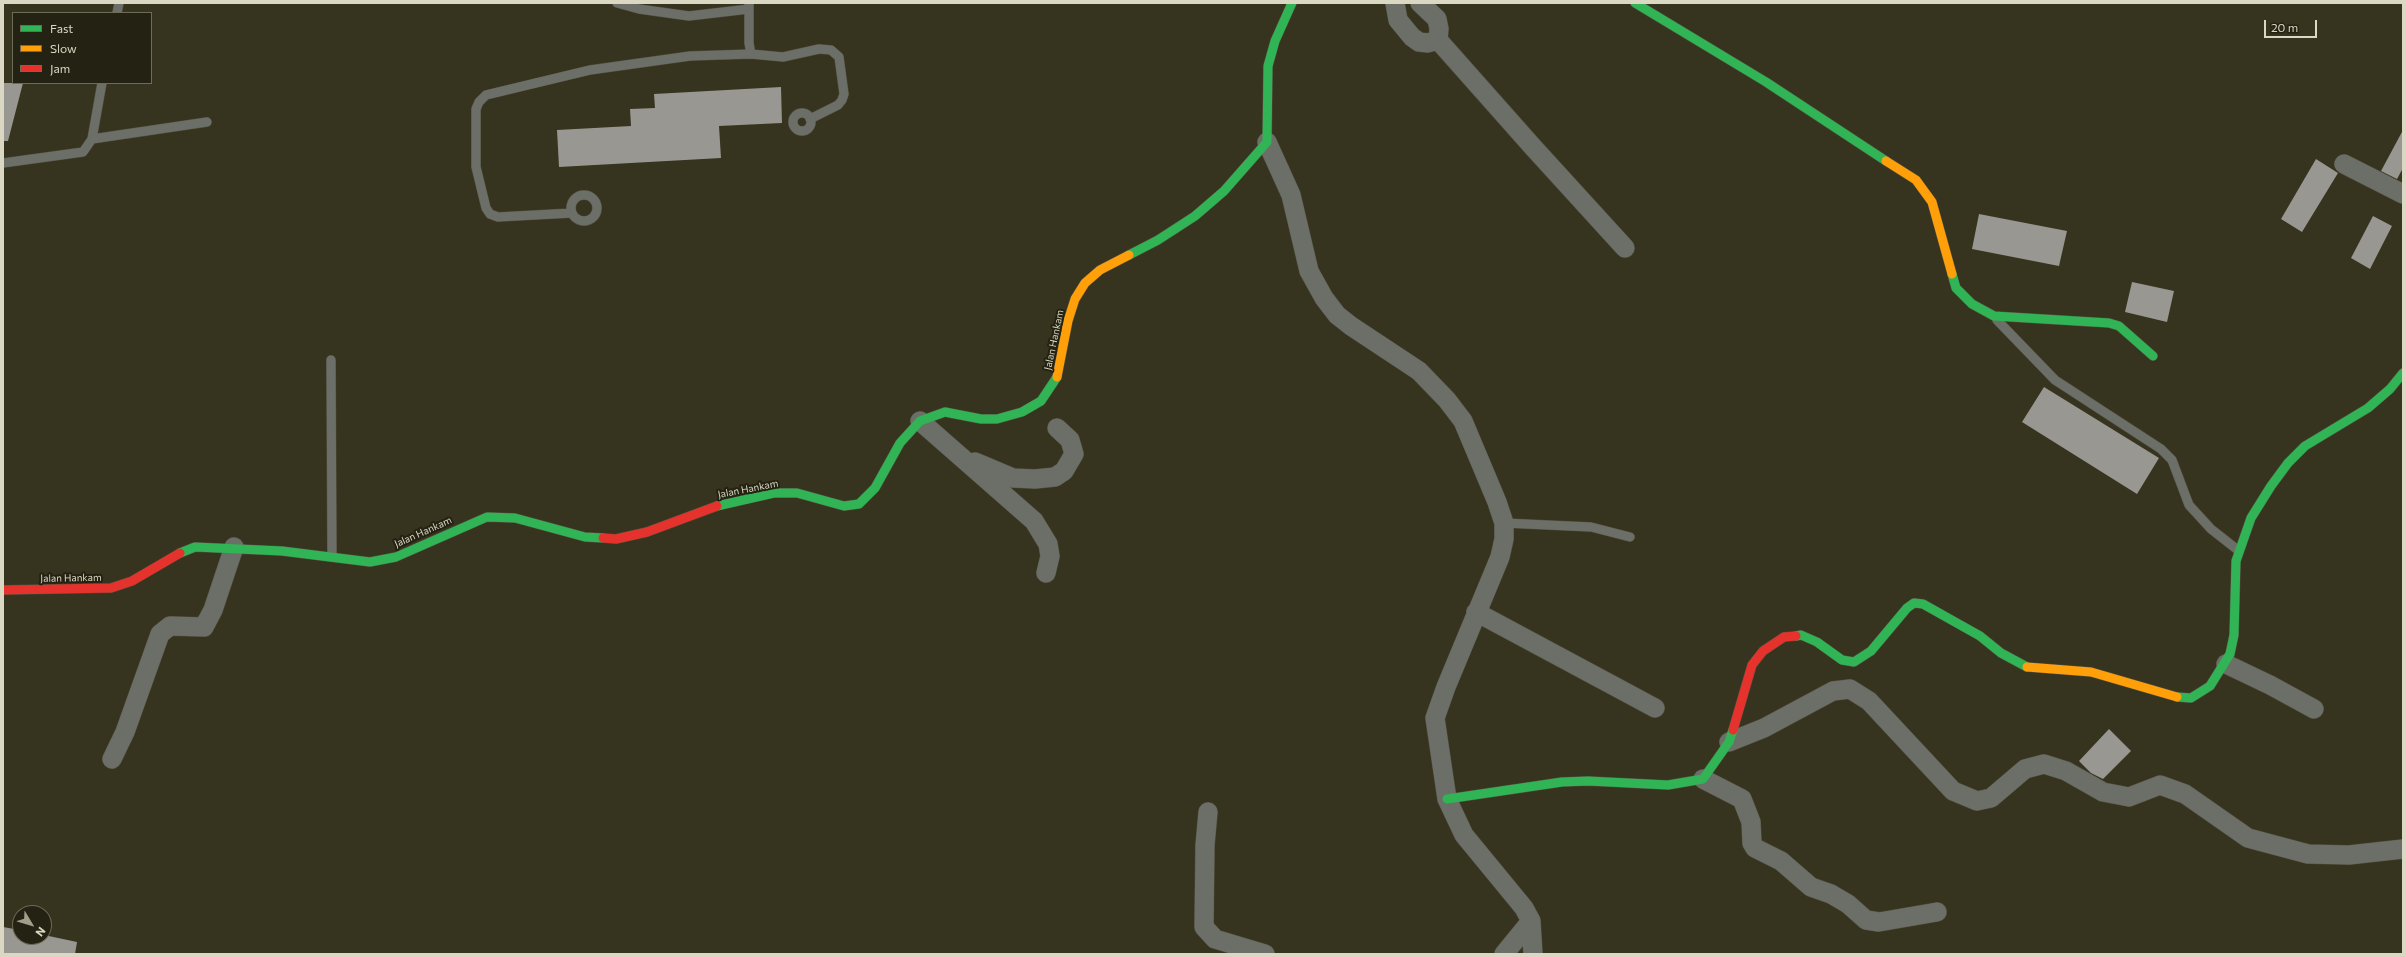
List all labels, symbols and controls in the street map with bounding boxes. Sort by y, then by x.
legend [12,12,152,84]
scale bar [2266,12,2319,38]
text: 20 m [2271,20,2298,34]
text: Fast [50,21,73,35]
text: Slow [50,41,77,55]
text: Jam [50,61,70,75]
street label: Jalan Hankam [1042,309,1066,371]
street label: Jalan Hankam [717,477,779,501]
street label: Jalan Hankam [393,514,453,550]
street label: Jalan Hankam [40,571,102,585]
north arrow [12,905,52,945]
text: N [33,925,49,939]

